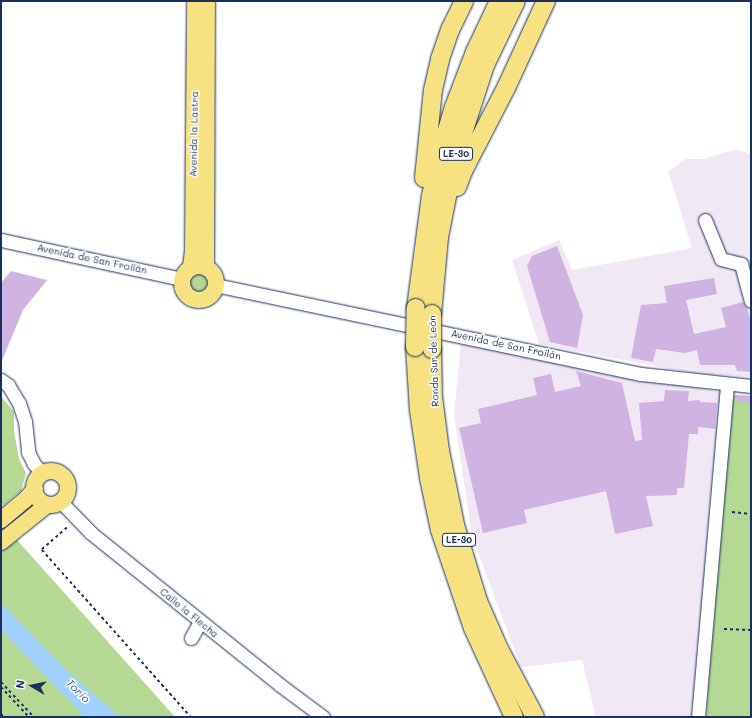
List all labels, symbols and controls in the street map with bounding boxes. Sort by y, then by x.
street label: Avenida la Lastra [187,91,201,177]
road number: LE-30 [439,147,473,161]
street label: Avenida de San Froilán [36,241,148,277]
street label: Ronda Sur de León [426,315,442,407]
street label: Avenida de San Froilán [450,327,562,363]
road number: LE-30 [442,533,476,547]
street label: Calle la Flecha [157,586,221,640]
north arrow [12,666,52,706]
water label: Torío [63,676,93,706]
text: N [12,679,28,689]

